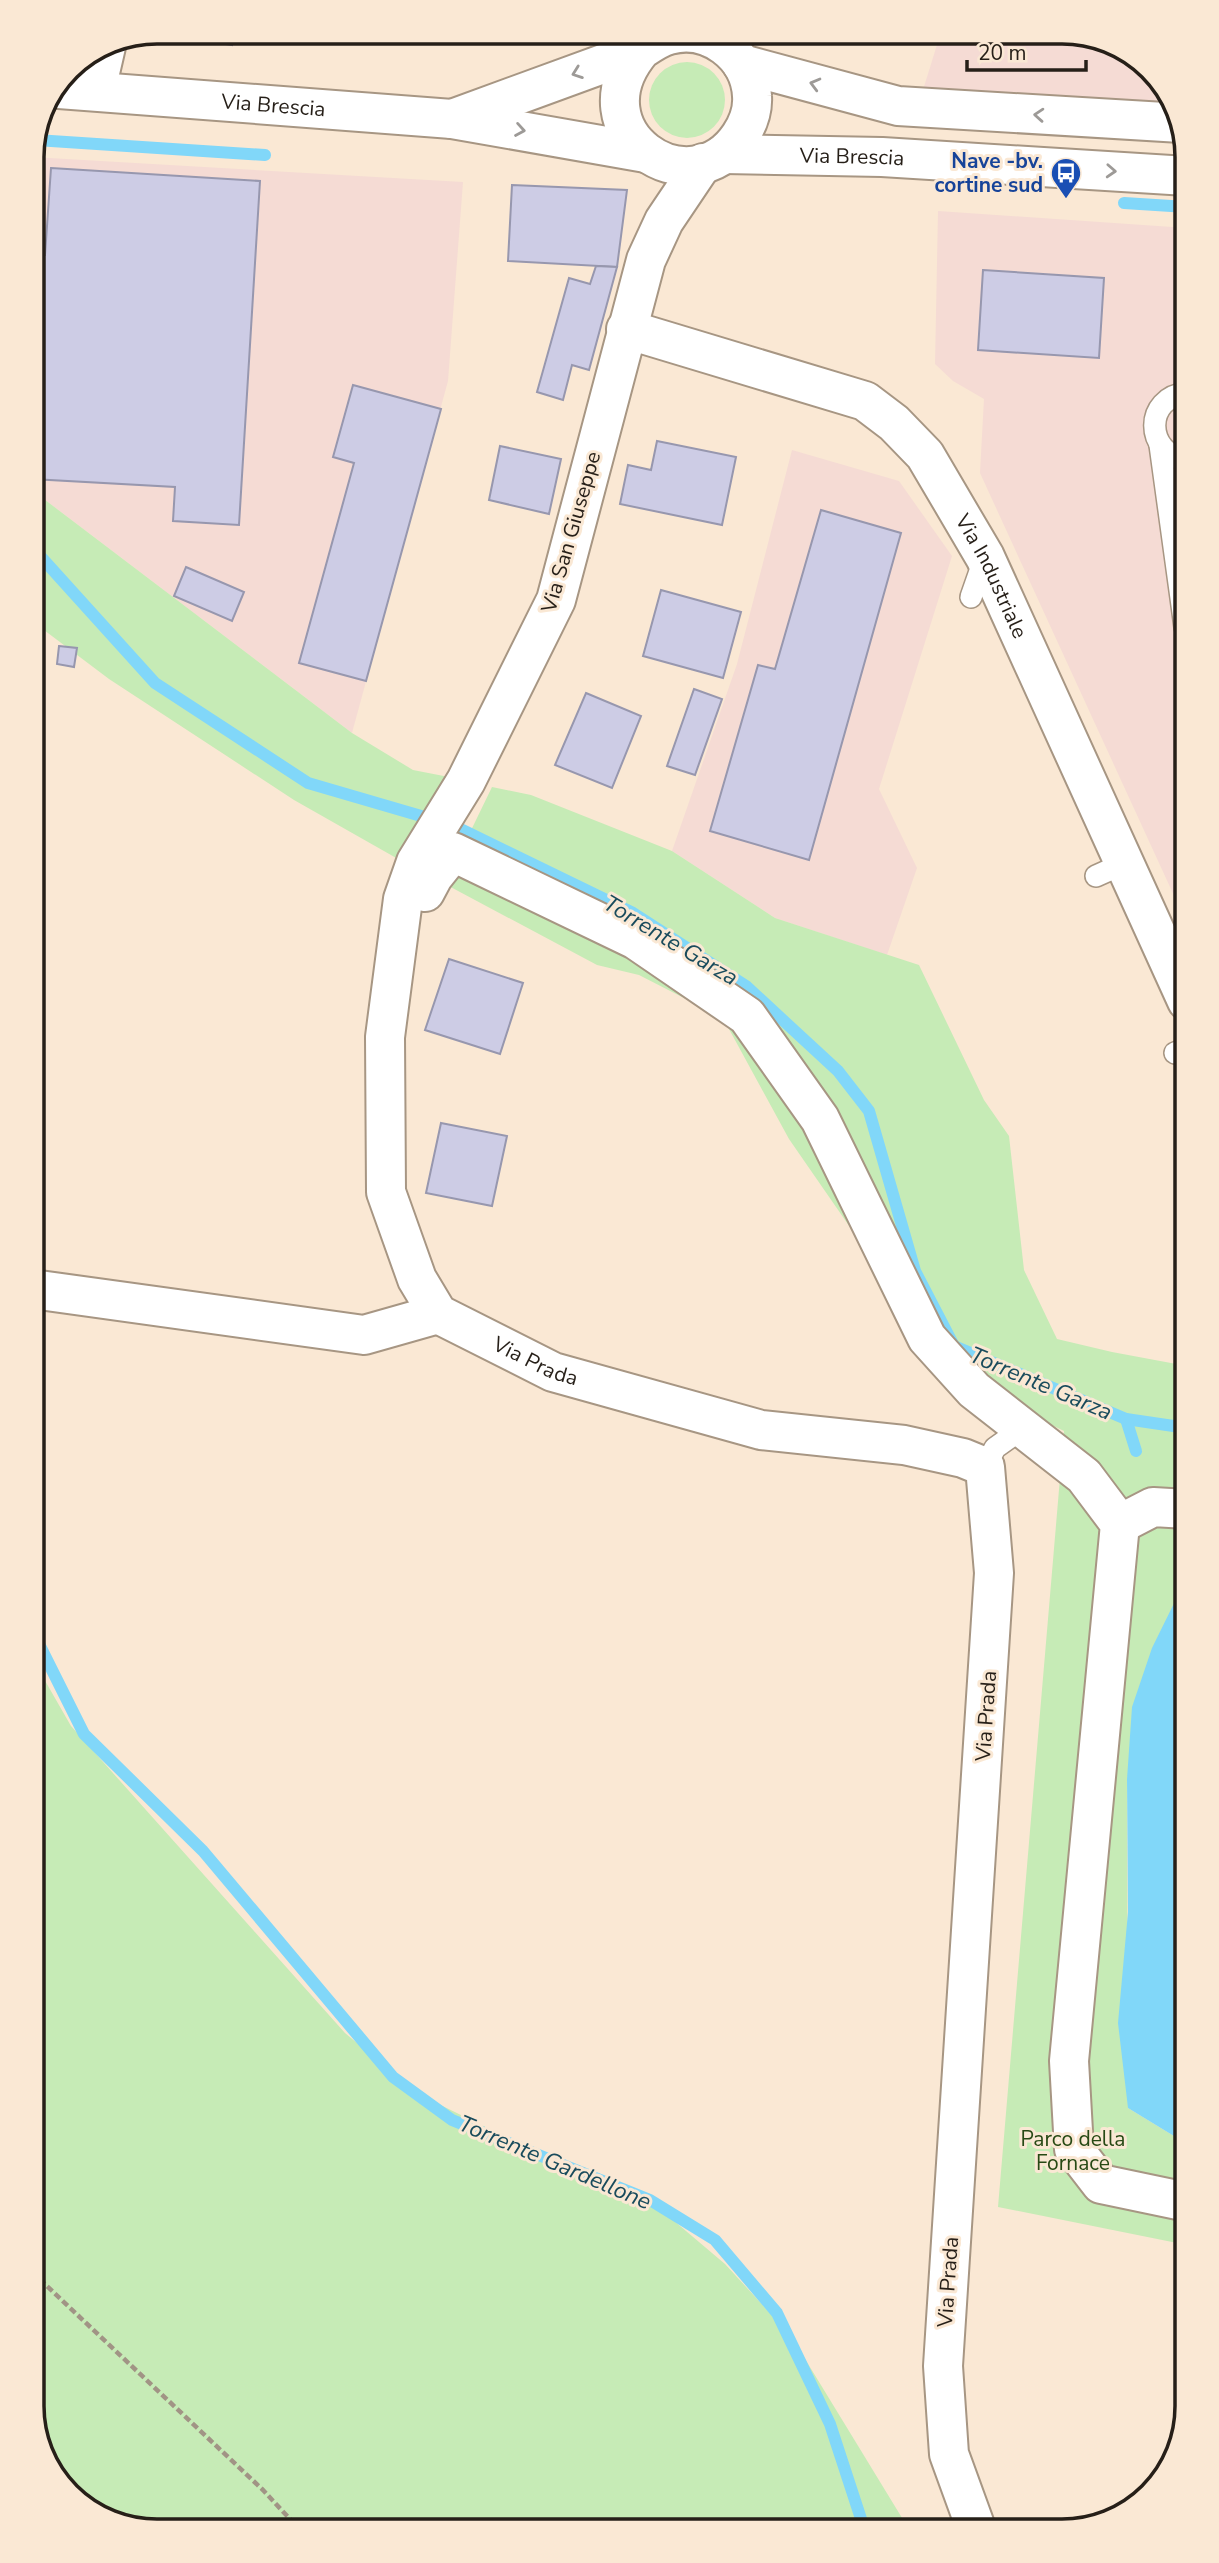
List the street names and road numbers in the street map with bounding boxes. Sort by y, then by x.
street label: Via Brescia [219,87,327,123]
street label: Via Brescia [798,141,905,172]
street label: Via San Giuseppe [534,448,607,617]
street label: Via Industriale [948,508,1034,643]
street label: Via Prada [487,1329,581,1392]
street label: Via Prada [969,1670,1003,1763]
street label: Via Prada [931,2236,965,2329]

